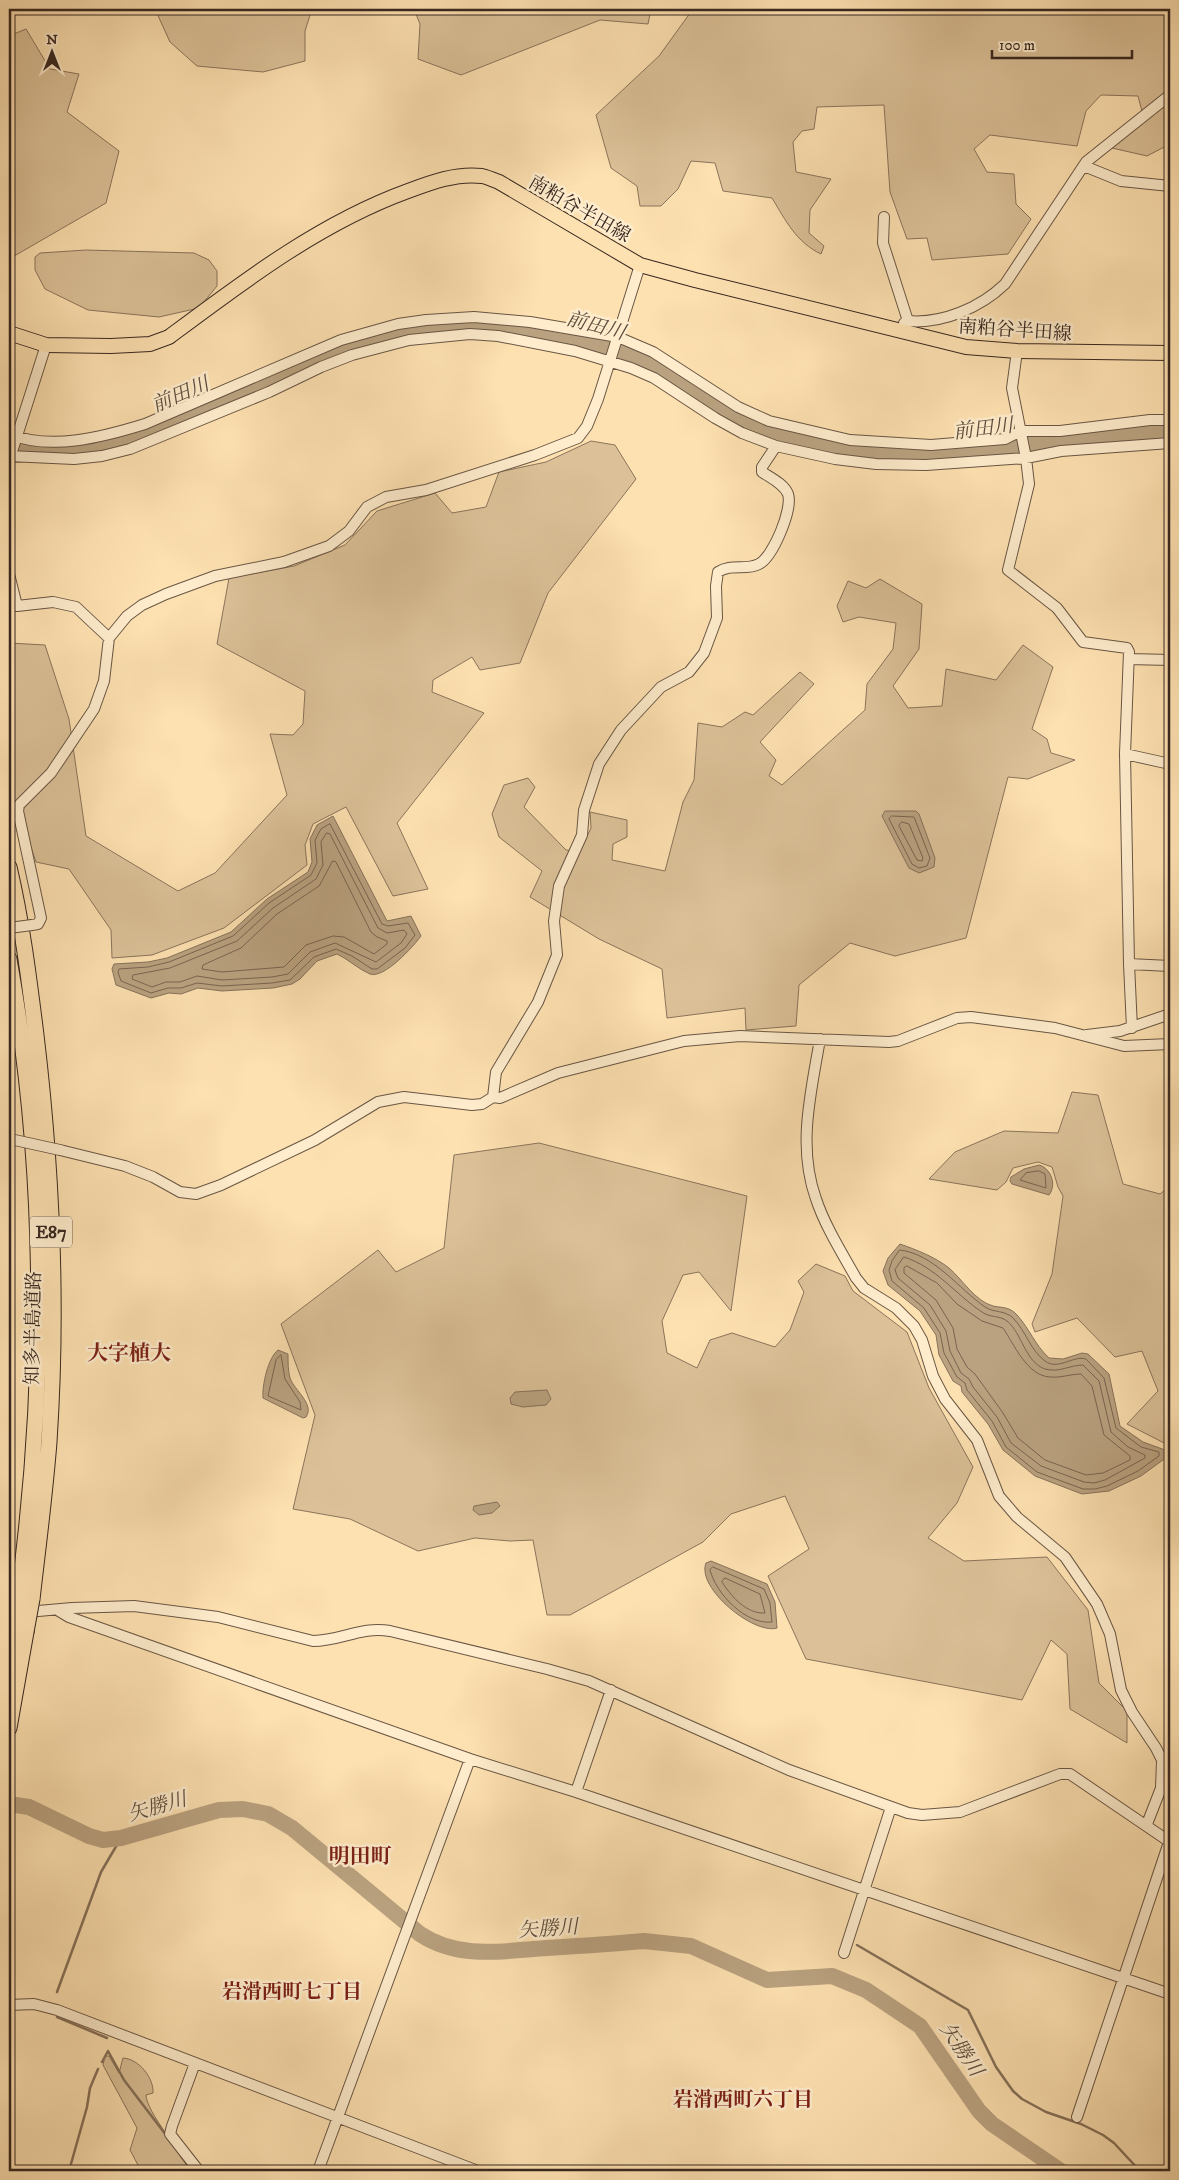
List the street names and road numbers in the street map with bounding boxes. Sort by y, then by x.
street label: 南粕谷半田線 [524,171,634,248]
street label: 南粕谷半田線 [957,315,1073,346]
road number: E87 [30,1216,72,1248]
street label: 知多半島道路 [21,1271,46,1385]

